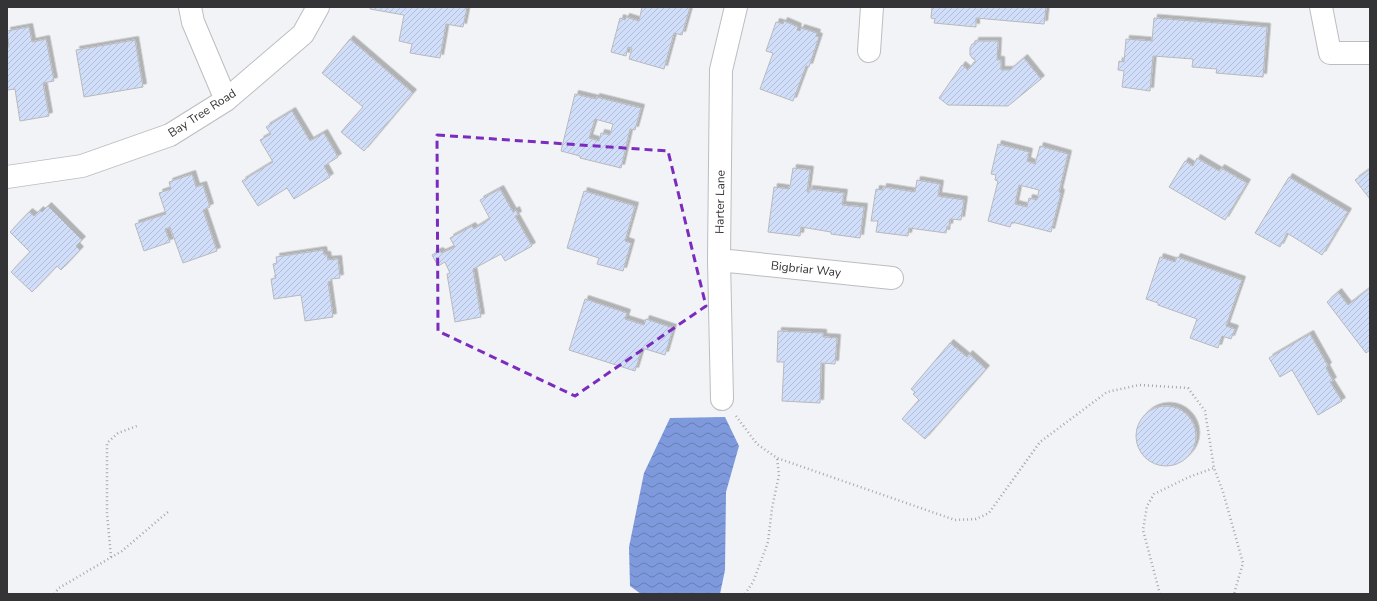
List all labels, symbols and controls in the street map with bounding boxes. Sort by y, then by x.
street label: Bay Tree Road [165,85,239,141]
street label: Harter Lane [711,170,729,234]
street label: Bigbriar Way [770,257,843,281]

